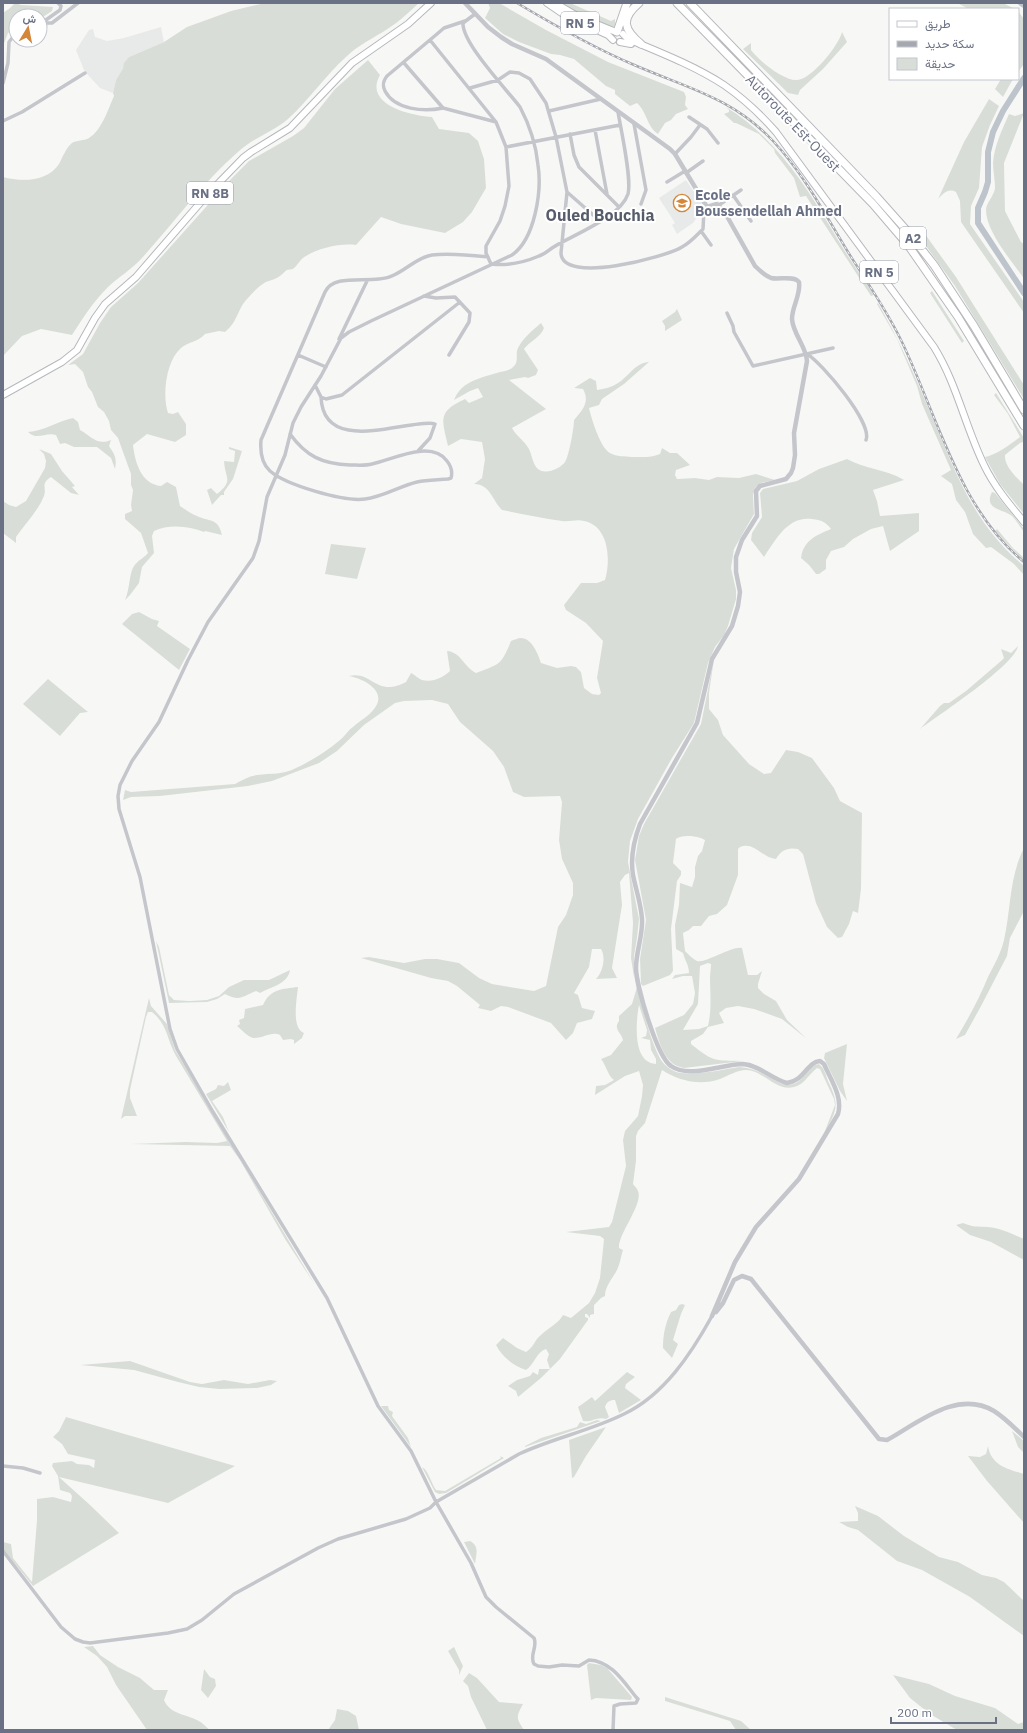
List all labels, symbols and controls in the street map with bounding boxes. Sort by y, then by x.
north arrow [8,8,48,48]
legend [889,8,1019,80]
text: ش [22,10,37,26]
road number: RN 5 [561,12,599,34]
text: طريق [925,16,951,32]
text: سكة حديد [925,36,974,51]
text: حديقة [925,56,955,71]
street label: Autoroute Est-Ouest [742,70,844,176]
road number: RN 8B [187,182,233,204]
place label: Ecole Boussendellah Ahmed [695,186,842,220]
school or university icon: Ecole Boussendellah Ahmed [672,193,692,213]
district label: Ouled Bouchia [545,205,655,225]
road number: A2 [900,227,926,249]
road number: RN 5 [860,261,898,283]
scale bar [891,1699,996,1725]
text: 200 m [897,1705,932,1720]

